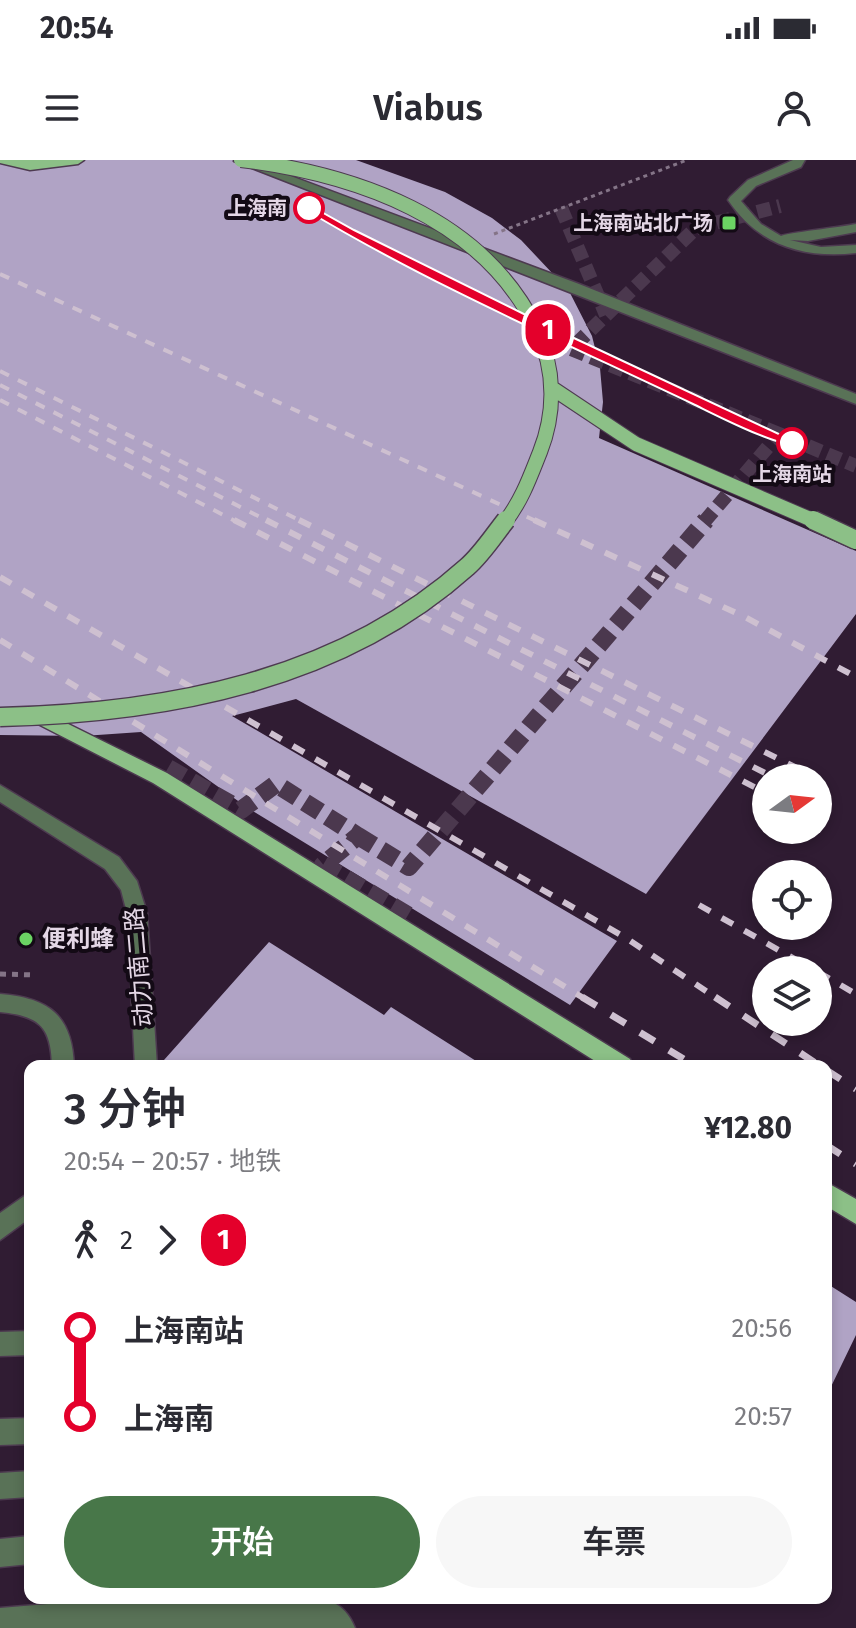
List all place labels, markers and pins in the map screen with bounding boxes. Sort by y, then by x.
marker: 上海南 [294,193,324,223]
place label: 上海南 [227,196,287,220]
place label: 上海南站北广场 [573,211,713,235]
marker: 上海南站北广场 [720,214,738,232]
marker: 上海南站 [777,428,807,458]
place label: 上海南站 [752,462,832,486]
place label: 便利蜂 [42,925,114,953]
marker: 便利蜂 [17,930,35,948]

